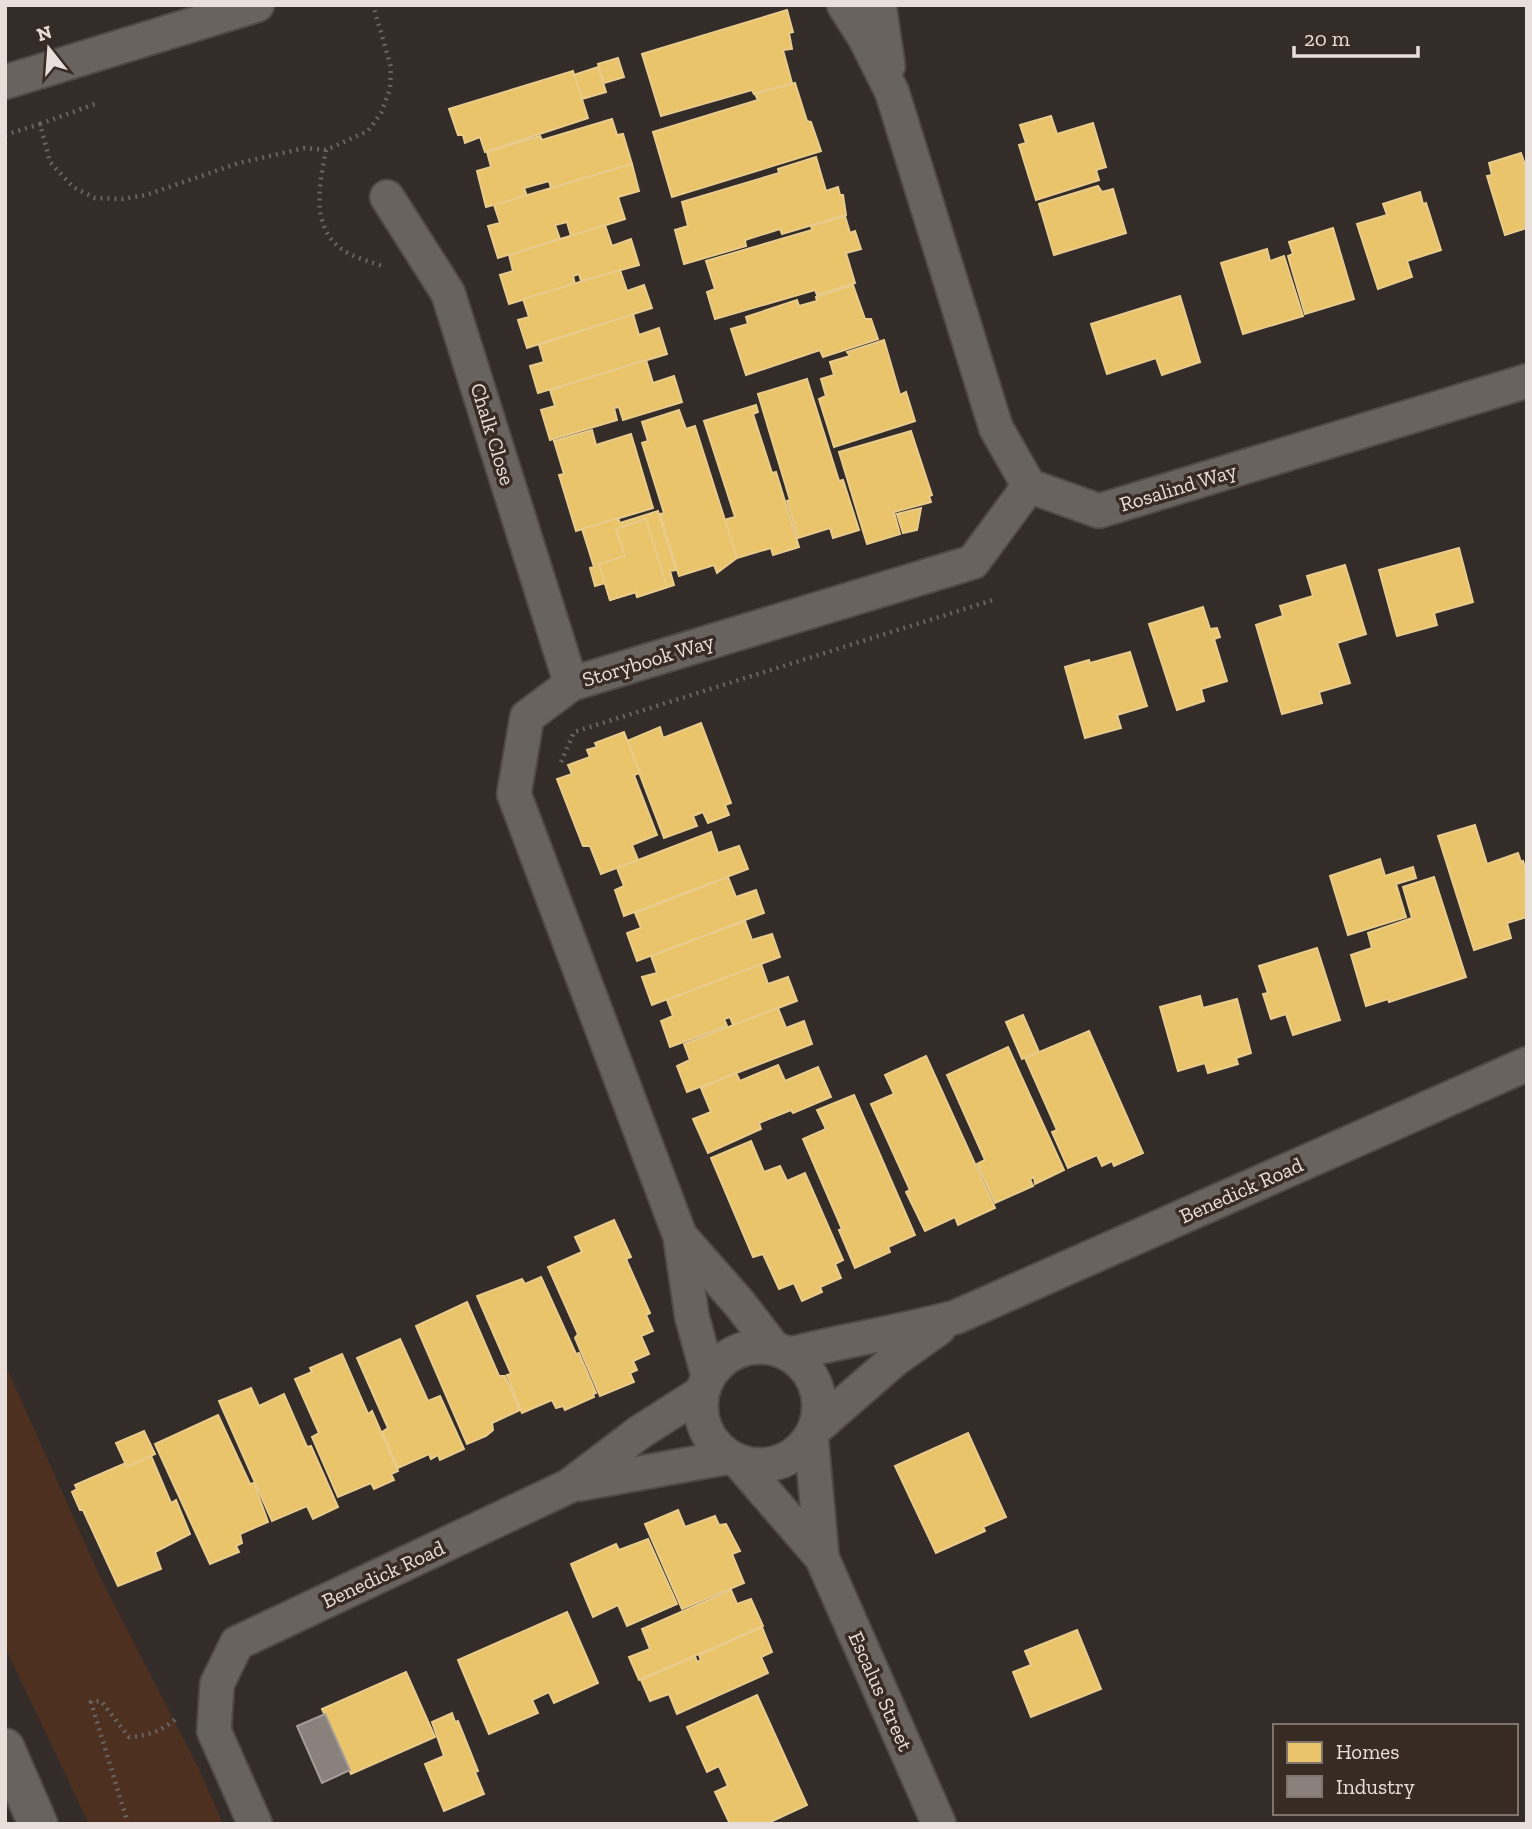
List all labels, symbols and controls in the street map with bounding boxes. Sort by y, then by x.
north arrow [14,14,84,84]
scale bar [1294,14,1418,58]
text: N [34,20,54,46]
text: 20 m [1304,26,1350,51]
street label: Chalk Close [466,380,520,488]
street label: Rosalind Way [1116,457,1240,517]
street label: Storybook Way [579,628,717,692]
street label: Benedick Road [1175,1151,1307,1228]
street label: Benedick Road [318,1534,449,1613]
street label: Escalus Street [844,1627,919,1755]
legend [1273,1724,1518,1815]
text: Homes [1336,1739,1399,1764]
text: Industry [1336,1774,1415,1799]

